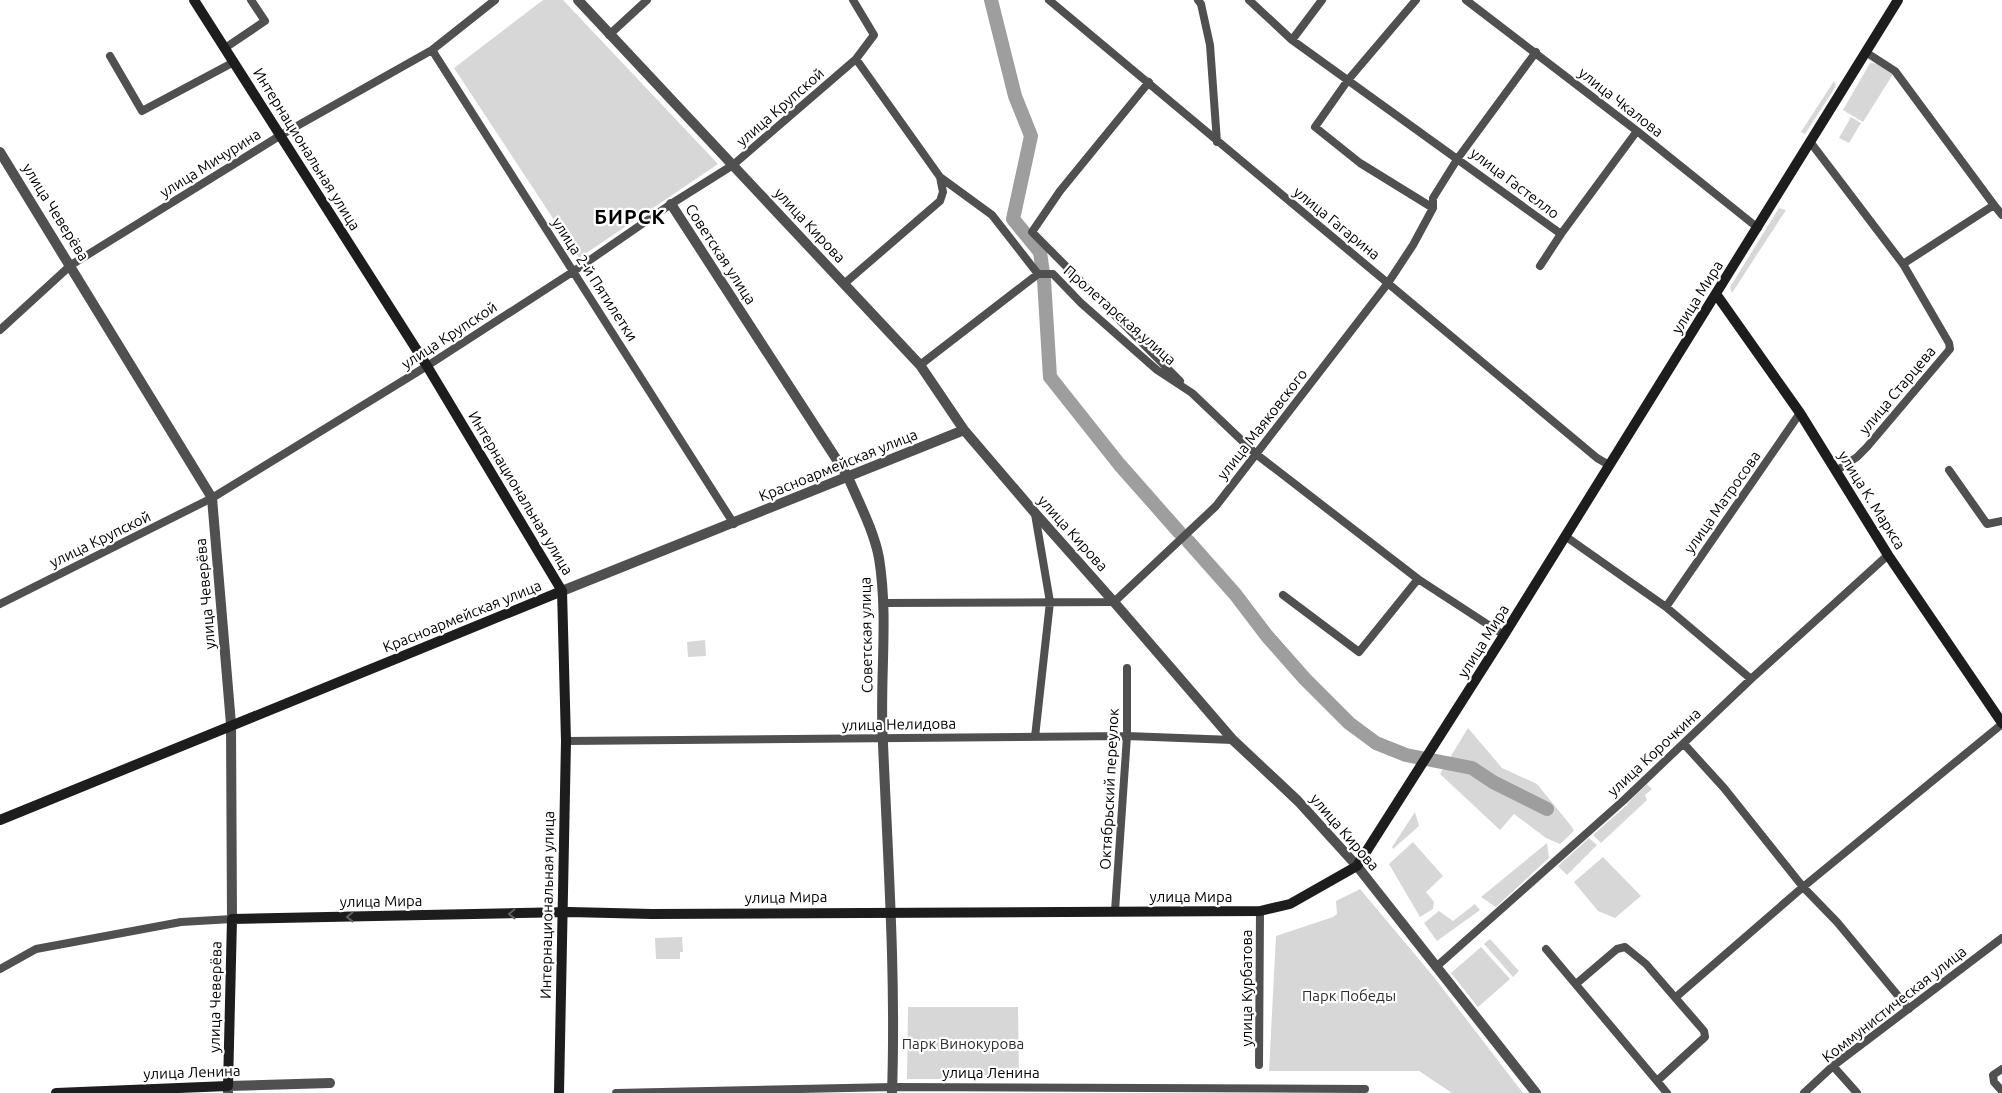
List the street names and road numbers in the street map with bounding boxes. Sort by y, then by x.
street label: улица Крупской [733,64,827,150]
street label: улица Чкалова [1575,64,1667,140]
street label: Интернациональная улица [250,65,364,233]
street label: улица Мичурина [156,125,264,201]
street label: улица Гастелло [1467,144,1563,222]
street label: улица Чеверёва [19,160,93,264]
street label: улица Гагарина [1290,183,1384,263]
street label: улица Кирова [771,184,849,266]
street label: Советская улица [682,201,760,307]
street label: улица 2-й Пятилетки [549,214,641,344]
street label: улица Мира [1668,257,1726,337]
street label: Пролетарская улица [1060,262,1180,368]
street label: улица Крупской [398,298,500,372]
street label: улица Старцева [1855,343,1939,437]
street label: улица Маяковского [1214,365,1310,483]
street label: Интернациональная улица [465,408,577,578]
street label: Красноармейская улица [756,425,920,505]
street label: улица Матросова [1680,448,1764,556]
street label: улица К. Маркса [1835,448,1909,552]
street label: улица Кирова [1035,492,1111,574]
street label: улица Крупской [47,507,153,571]
street label: улица Чеверёва [192,538,218,650]
street label: Красноармейская улица [380,576,544,656]
street label: Советская улица [856,577,876,693]
street label: улица Мира [1454,601,1512,681]
street label: улица Корочкина [1604,705,1704,799]
street label: Октябрьский переулок [1096,708,1122,870]
street label: улица Нелидова [842,715,956,733]
street label: улица Кирова [1307,790,1383,874]
street label: Интернациональная улица [537,811,557,999]
street label: улица Мира [744,888,828,906]
street label: улица Мира [1150,888,1232,905]
street label: улица Мира [339,892,423,910]
street label: улица Курбатова [1238,930,1255,1047]
street label: улица Чеверёва [206,941,224,1053]
street label: Коммунистическая улица [1819,942,1969,1066]
street label: улица Ленина [143,1062,241,1082]
street label: улица Ленина [942,1064,1040,1081]

